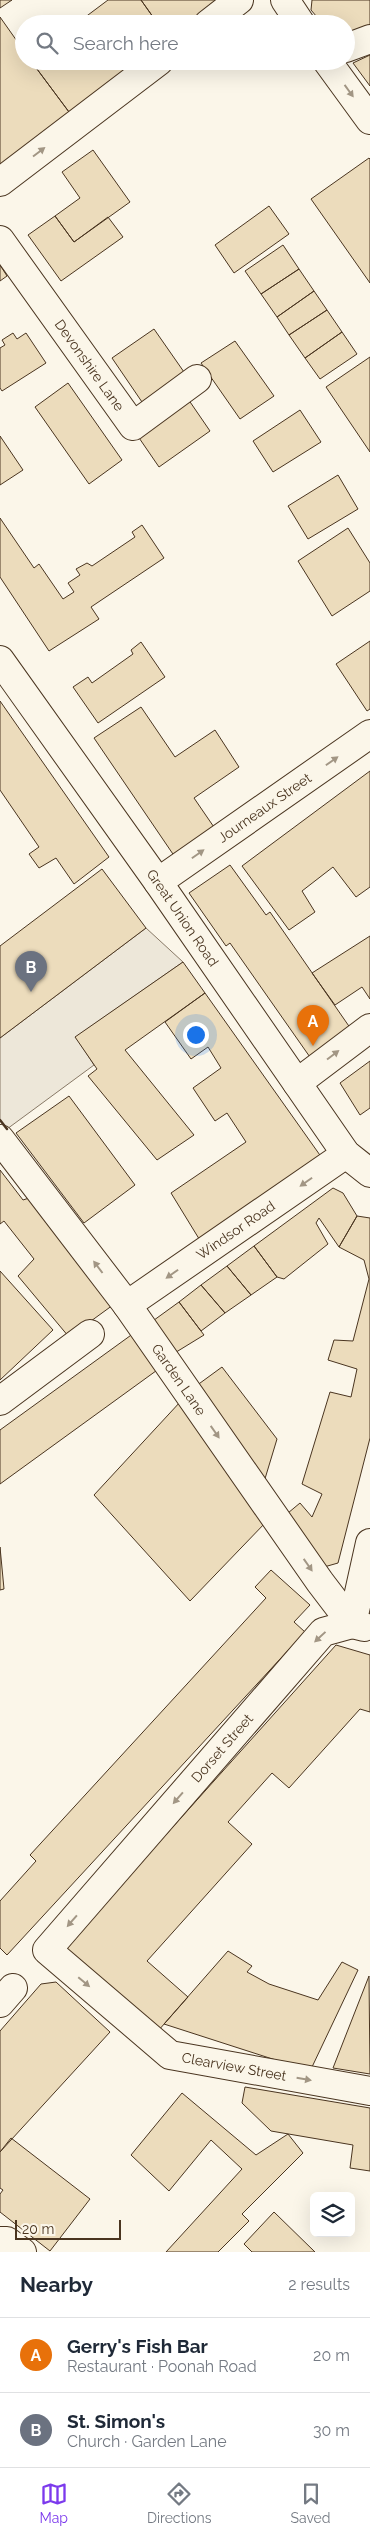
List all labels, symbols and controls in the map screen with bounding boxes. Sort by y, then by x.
search box [15,15,355,70]
icon: search [33,29,61,57]
text: Search here [73,32,179,54]
one-way arrow [344,84,354,98]
one-way arrow [32,147,46,157]
street label: Devonshire Lane [52,316,128,414]
one-way arrow [325,756,338,766]
street label: Journeaux Street [215,769,315,846]
one-way arrow [191,849,205,859]
street label: Great Union Road [144,866,222,969]
pin: B [15,951,47,992]
pin: A [297,1005,329,1046]
your location [183,1022,209,1048]
one-way arrow [326,1050,339,1061]
one-way arrow [299,1177,312,1187]
street label: Windsor Road [193,1198,278,1263]
one-way arrow [92,1261,103,1274]
one-way arrow [165,1269,179,1279]
street label: Garden Lane [149,1341,209,1418]
one-way arrow [210,1425,220,1438]
one-way arrow [303,1558,313,1572]
one-way arrow [314,1631,326,1643]
street label: Dorset Street [188,1710,256,1785]
one-way arrow [173,1792,184,1805]
one-way arrow [66,1914,77,1927]
one-way arrow [77,1976,90,1987]
street label: Clearview Street [180,2049,288,2084]
one-way arrow [297,2076,313,2084]
map controls [310,2192,355,2237]
button: layers [310,2192,355,2237]
scale bar [15,2217,121,2240]
text: 20 m [22,2221,54,2237]
text: Nearby [20,2272,93,2297]
text: 2 results [288,2275,350,2294]
text: Gerry's Fish Bar [67,2335,208,2357]
text: A [31,2346,41,2365]
text: 20 m [313,2346,350,2365]
text: Restaurant · Poonah Road [67,2357,257,2376]
text: St. Simon's [67,2410,165,2432]
text: B [31,2421,41,2440]
text: 30 m [313,2421,350,2440]
text: Church · Garden Lane [67,2432,227,2451]
tab: Map [39,2480,68,2526]
tab: Directions [147,2480,212,2526]
tab: Saved [290,2480,331,2526]

